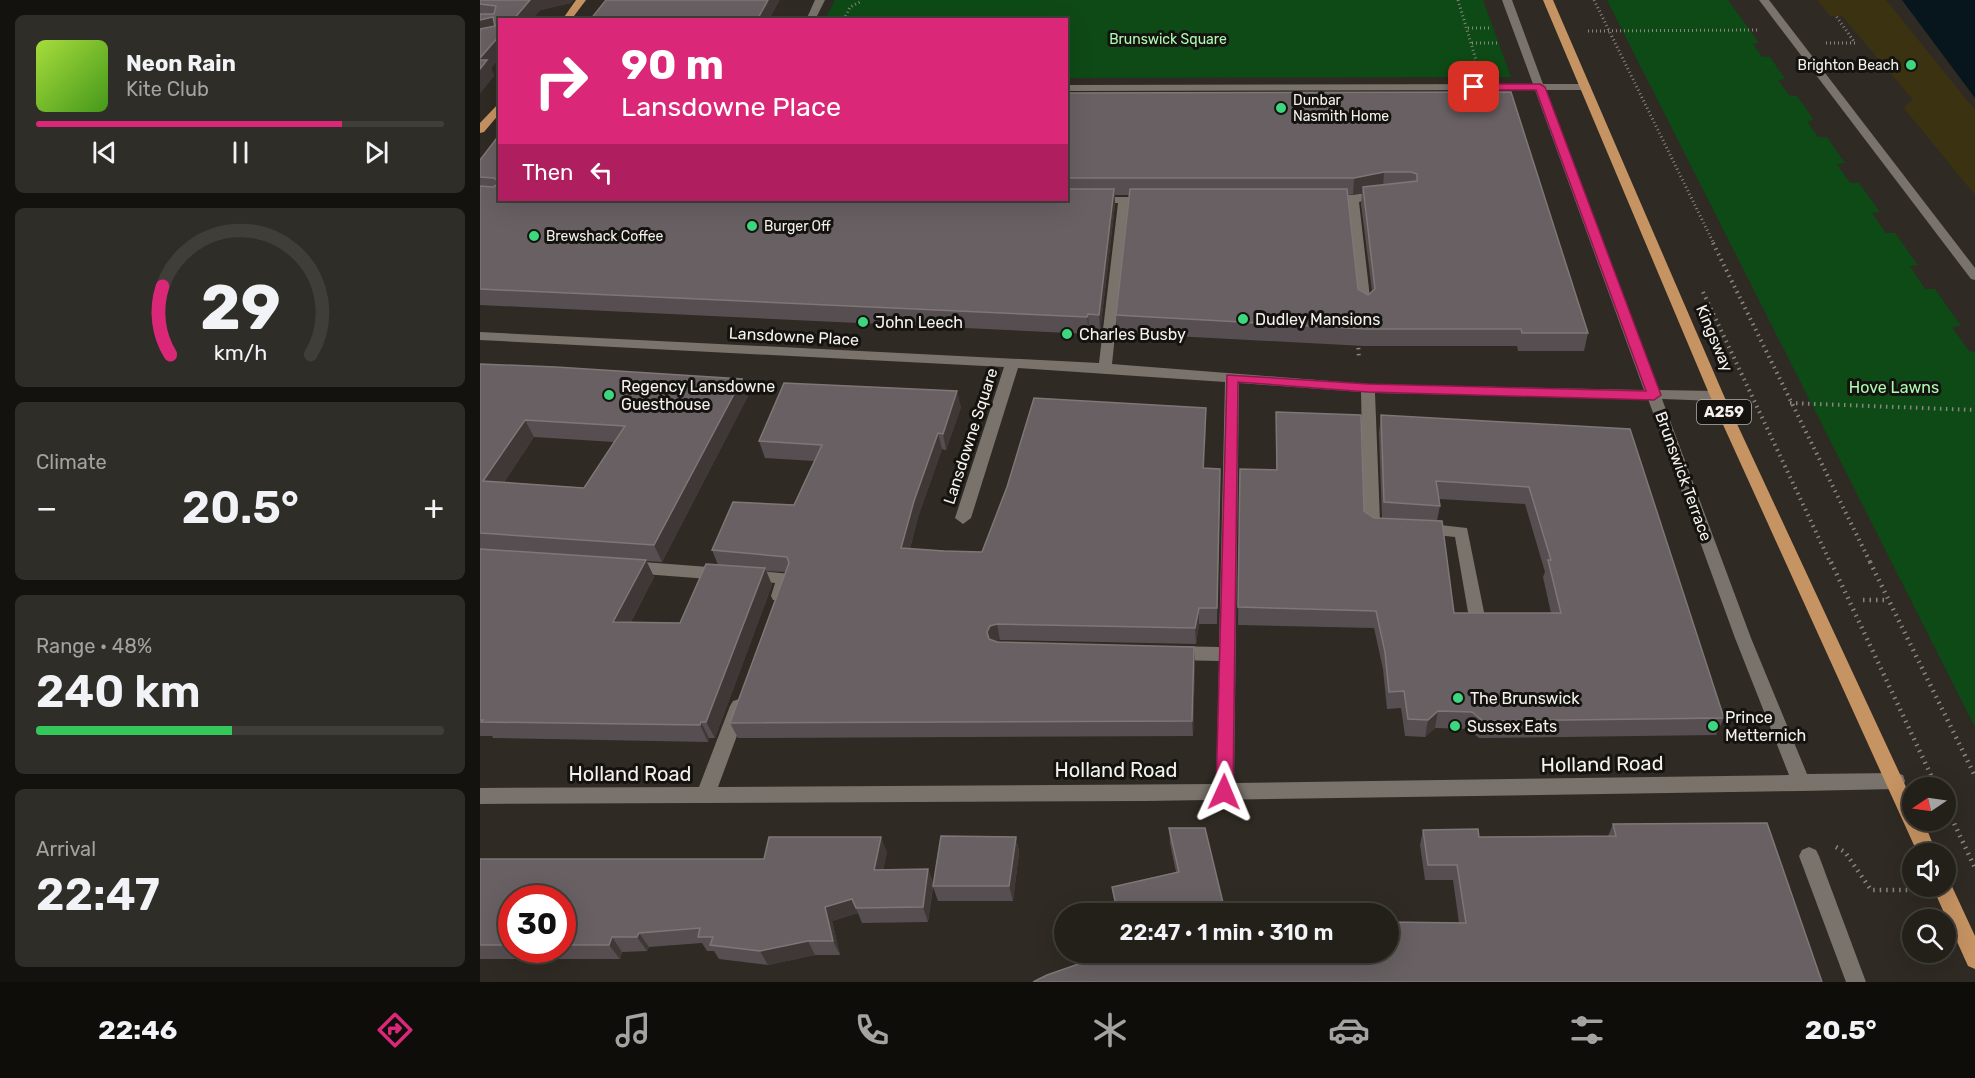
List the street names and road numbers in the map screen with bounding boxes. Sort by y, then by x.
street label: Kingsway [1692,302,1737,375]
street label: Lansdowne Place [728,324,860,349]
street label: Lansdowne Square [939,365,1002,507]
road number: A259 [1697,400,1751,424]
street label: Brunswick Terrace [1651,409,1716,544]
street label: Holland Road [1540,751,1664,777]
street label: Holland Road [1055,758,1177,782]
street label: Holland Road [569,762,691,786]

